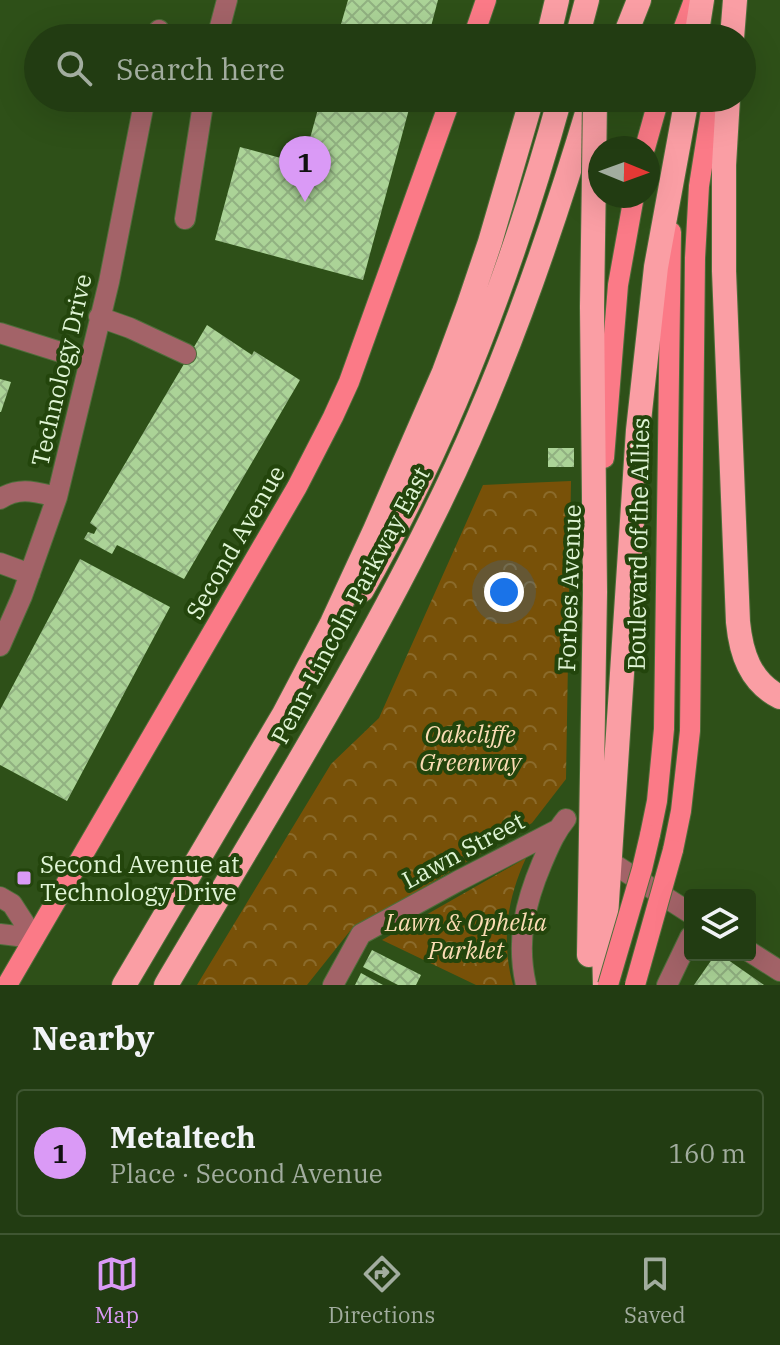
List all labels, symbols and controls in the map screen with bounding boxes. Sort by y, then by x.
search box [24,24,756,112]
icon: search [52,46,96,90]
text: Search here [116,49,285,88]
pin: 1 [279,136,331,202]
north arrow [588,136,660,208]
street label: Technology Drive [23,271,99,469]
street label: Boulevard of the Allies [620,417,656,671]
street label: Second Avenue [178,459,292,625]
street label: Penn-Lincoln Parkway East [263,461,437,749]
street label: Forbes Avenue [550,504,588,672]
your location [484,572,524,612]
park label: Oakcliffe Greenway [419,718,523,778]
street label: Lawn Street [396,804,530,896]
place label: Second Avenue at Technology Drive [40,848,239,908]
marker: Second Avenue at Technology Drive [15,869,33,887]
map controls [684,889,756,961]
button: layers [684,889,756,961]
park label: Lawn & Ophelia Parklet [384,906,547,966]
text: Nearby [32,1015,154,1059]
text: Metaltech [110,1117,256,1156]
text: 1 [52,1136,68,1170]
text: 160 m [668,1136,746,1170]
text: Place · Second Avenue [110,1156,383,1190]
tab: Map [94,1252,139,1329]
tab: Directions [328,1252,435,1329]
tab: Saved [624,1252,686,1329]

